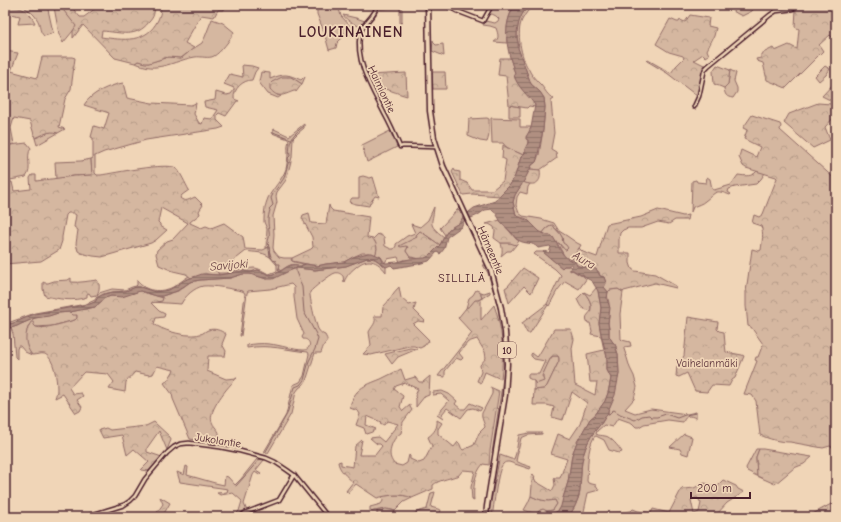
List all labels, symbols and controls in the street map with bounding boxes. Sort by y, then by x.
district label: LOUKINAINEN [299,23,403,41]
street label: Haimiontie [365,63,398,115]
street label: Hämeentie [475,224,507,277]
water label: Aura [569,247,598,272]
water label: Savijoki [209,256,249,274]
district label: SILLILÄ [438,271,486,285]
road number: 10 [498,342,516,358]
park label: Vaihelanmäki [676,357,738,370]
street label: Jukolantie [194,430,243,451]
scale bar [691,474,750,500]
text: 200 m [697,481,732,495]

